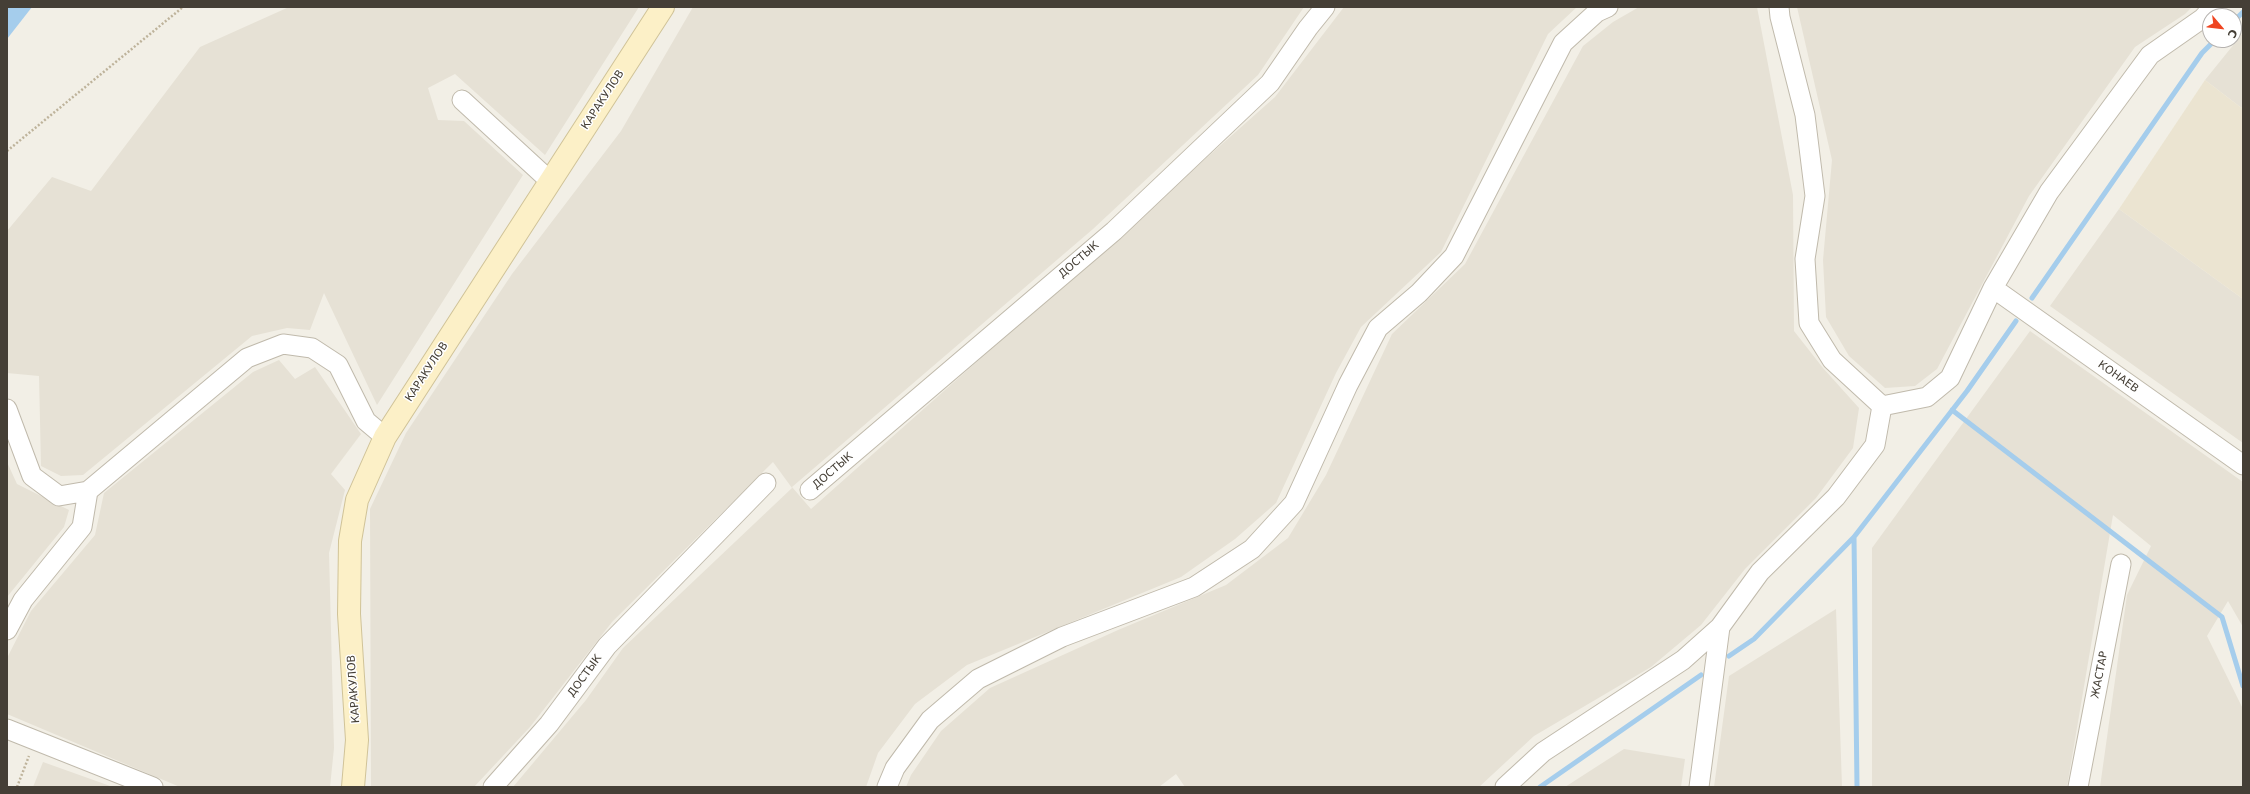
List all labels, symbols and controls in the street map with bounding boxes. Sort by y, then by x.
north arrow [2202,8,2242,48]
text: С [2225,27,2240,40]
street label: КАРАКУЛОВ [579,68,627,132]
street label: ДОСТЫК [1056,239,1102,281]
street label: КАРАКУЛОВ [403,340,451,404]
street label: КОНАЕВ [2095,358,2141,396]
street label: ДОСТЫК [810,450,856,492]
street label: ЖАСТАР [2089,650,2111,700]
street label: ДОСТЫК [565,652,605,700]
street label: КАРАКУЛОВ [345,654,363,724]

